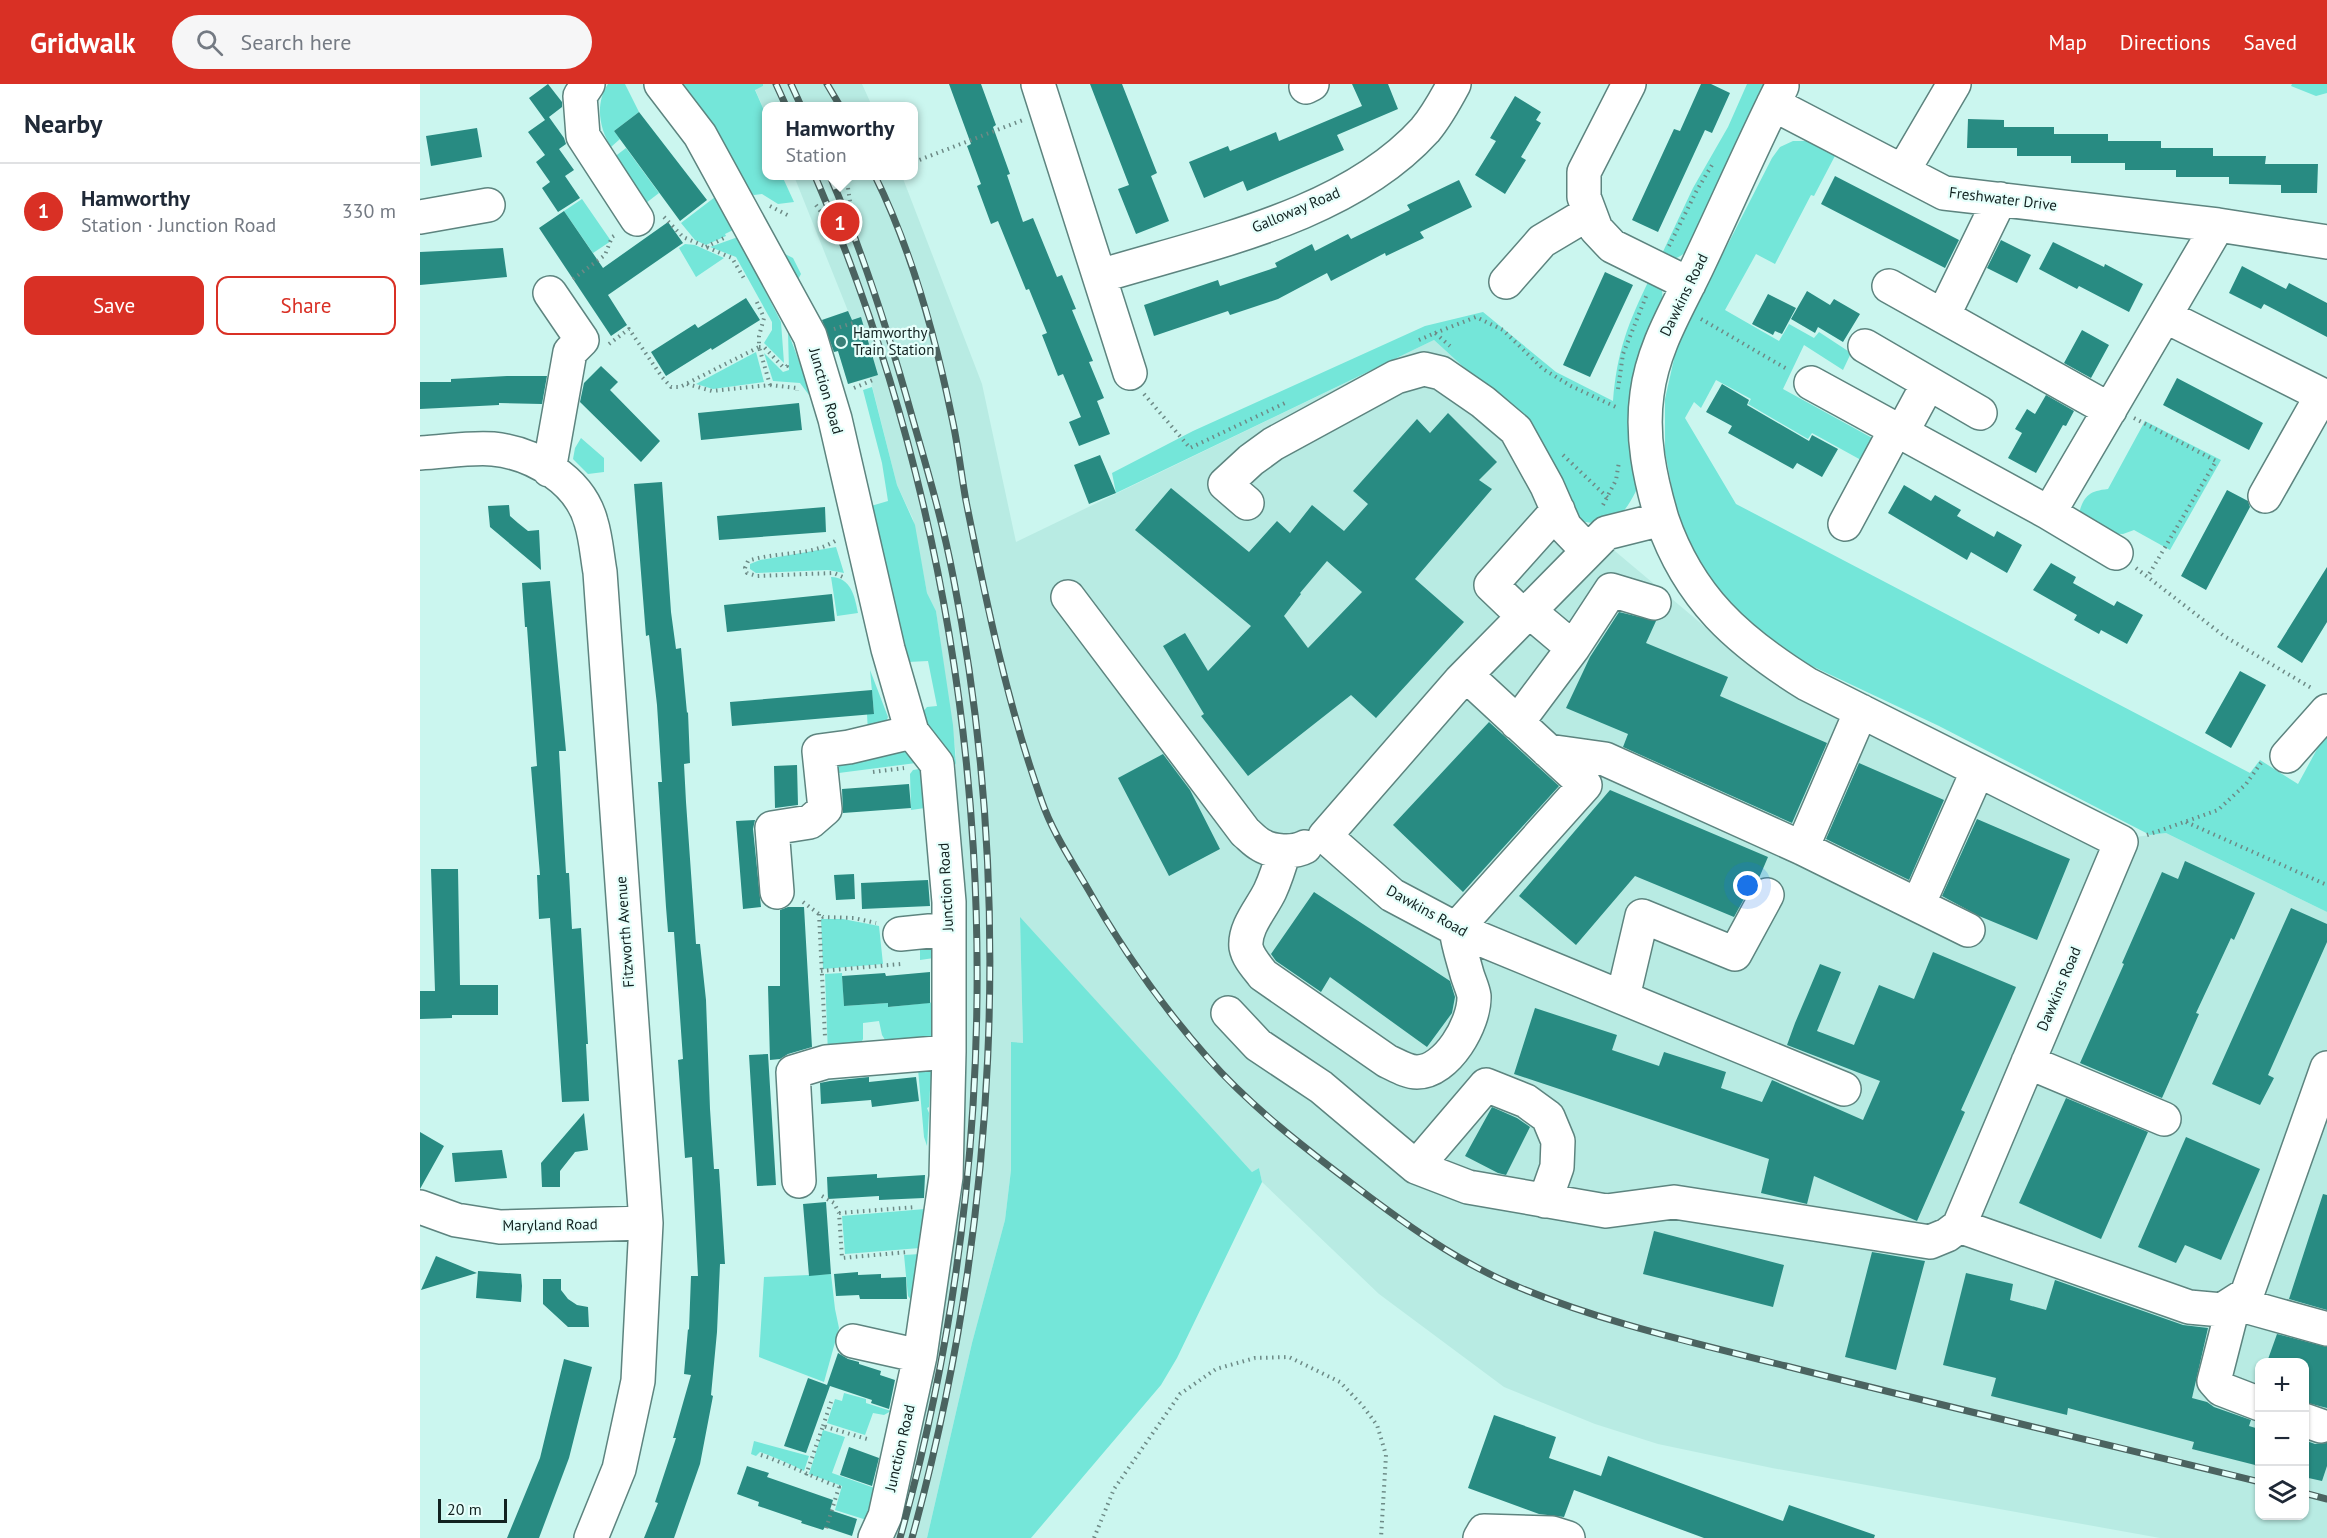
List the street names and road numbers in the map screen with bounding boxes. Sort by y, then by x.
street label: Galloway Road [1249,182,1343,237]
street label: Freshwater Drive [1948,182,2058,215]
street label: Dawkins Road [1655,250,1712,339]
street label: Junction Road [805,345,848,436]
street label: Junction Road [934,842,957,933]
street label: Fitzworth Avenue [611,876,638,988]
street label: Dawkins Road [1383,880,1471,941]
street label: Dawkins Road [2032,944,2085,1034]
street label: Maryland Road [502,1214,598,1235]
street label: Junction Road [880,1403,919,1494]

